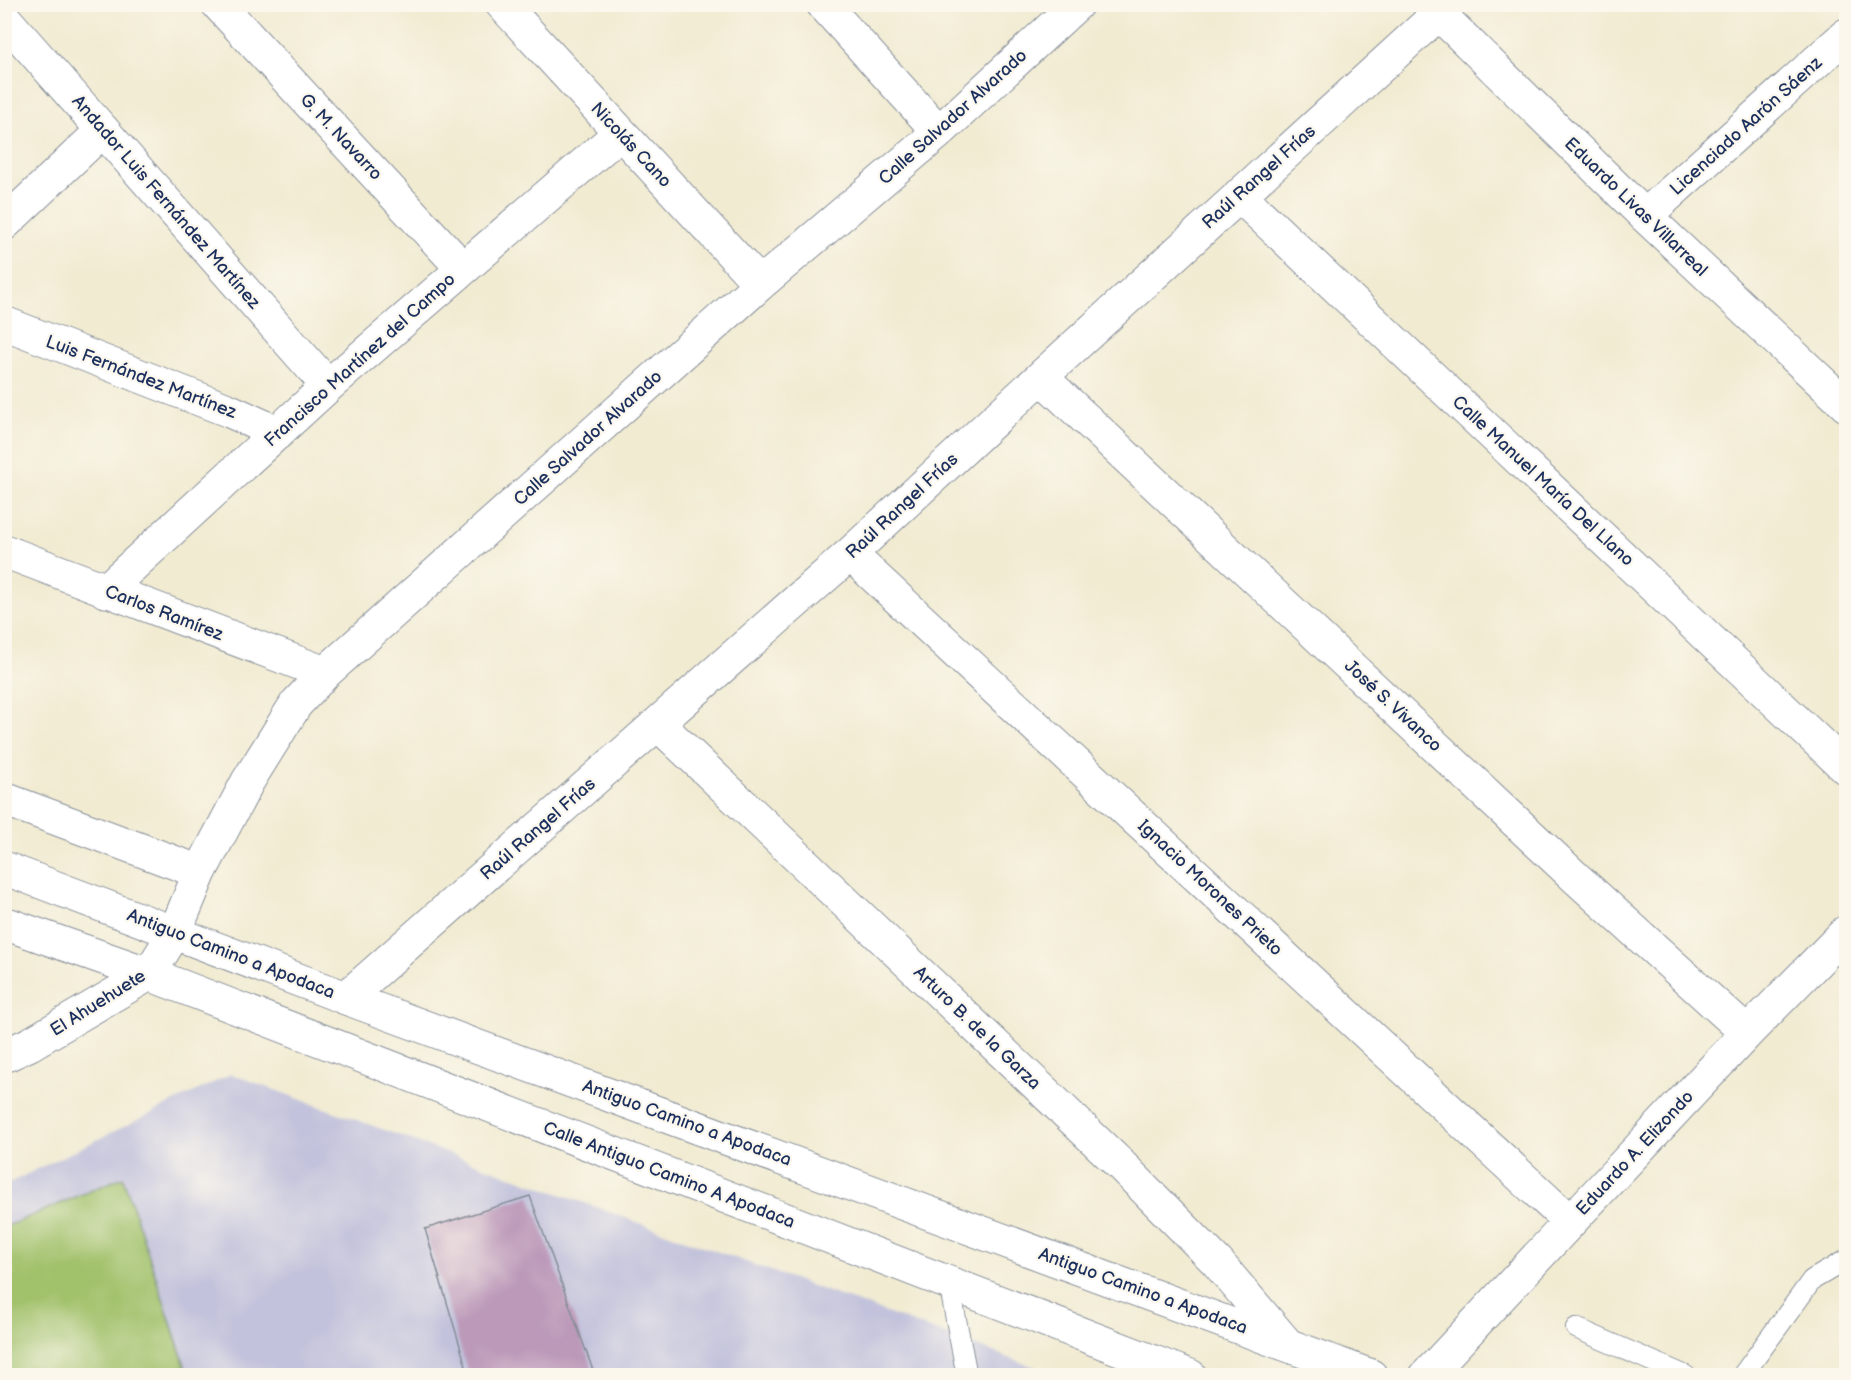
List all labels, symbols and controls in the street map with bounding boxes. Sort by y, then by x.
street label: Calle Salvador Alvarado [875,45,1031,189]
street label: Licenciado Aarón Sáenz [1666,52,1826,200]
street label: G. M. Navarro [296,89,386,185]
street label: Andador Luis Fernández Martínez [68,91,265,313]
street label: Nicolás Cano [586,98,676,192]
street label: Raúl Rangel Frías [1198,120,1320,233]
street label: Eduardo Livas Villarreal [1560,133,1712,281]
street label: Francisco Martínez del Campo [260,269,460,451]
street label: Luis Fernández Martínez [43,331,240,423]
street label: Calle Salvador Alvarado [510,366,666,510]
street label: Calle Manuel María Del Llano [1448,391,1638,571]
street label: Raúl Rangel Frías [842,449,962,563]
street label: Carlos Ramírez [102,581,226,645]
street label: José S. Vivanco [1340,656,1446,756]
street label: Raúl Rangel Frías [476,773,600,885]
street label: Ignacio Morones Prieto [1133,816,1287,960]
street label: Antiguo Camino a Apodaca [124,905,338,1003]
street label: Arturo B. de la Garza [909,962,1045,1094]
street label: El Ahuehuete [46,965,150,1041]
street label: Antiguo Camino a Apodaca [580,1075,794,1171]
street label: Eduardo A. Elizondo [1572,1086,1698,1220]
street label: Calle Antiguo Camino A Apodaca [540,1117,798,1233]
street label: Antiguo Camino a Apodaca [1036,1243,1250,1339]

